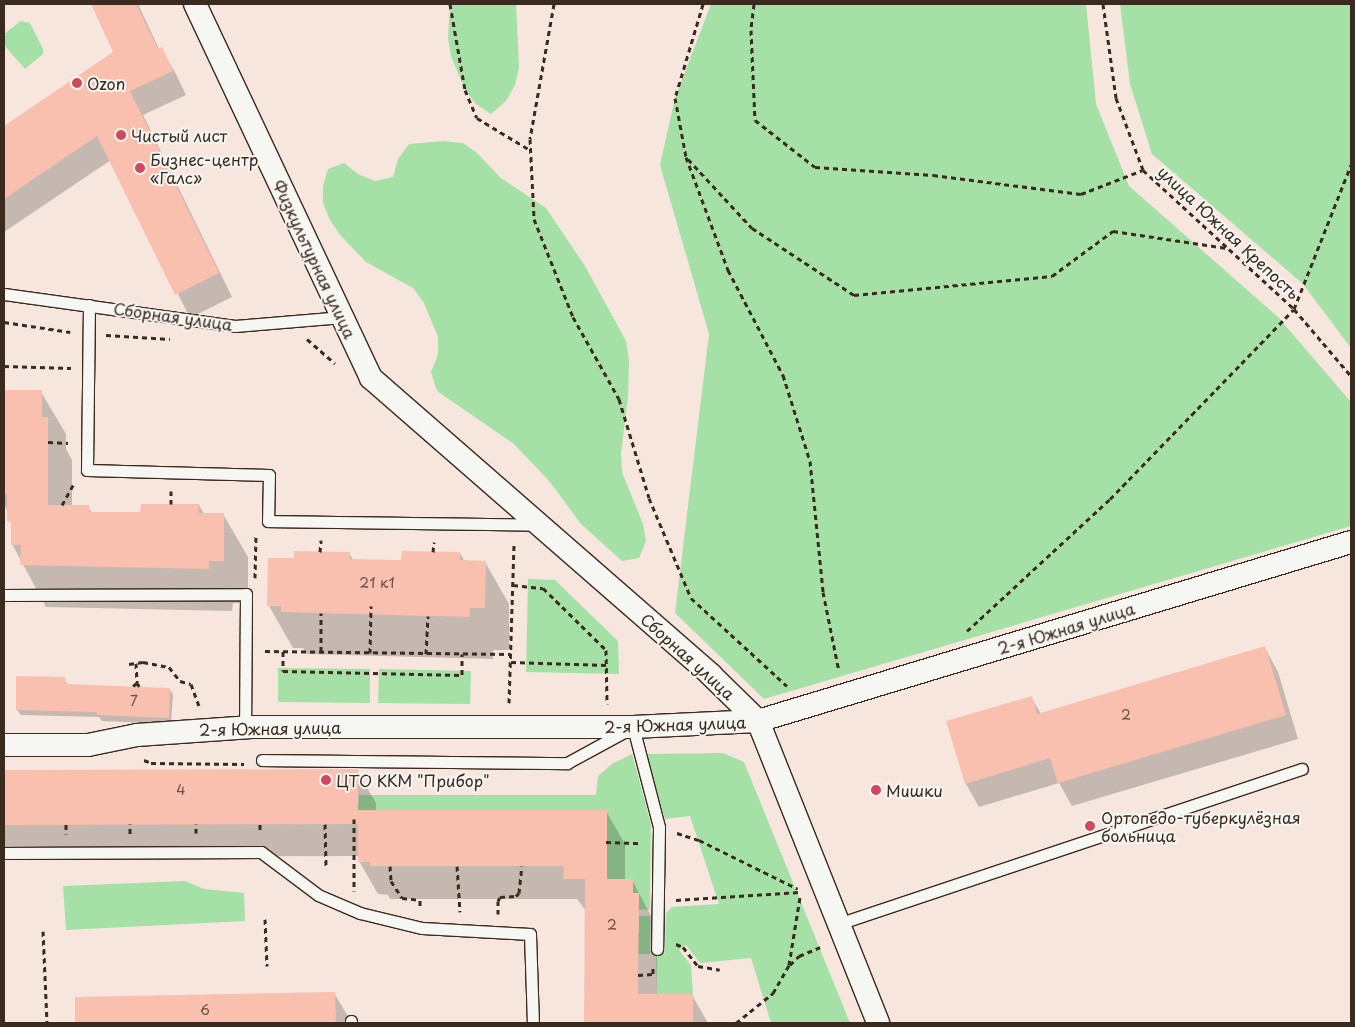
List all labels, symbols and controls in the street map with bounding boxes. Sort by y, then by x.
place label: Ozon [87,73,125,93]
marker: Ozon [71,77,83,89]
place label: Чистый лист [131,125,228,145]
marker: Чистый лист [115,129,127,141]
place label: Бизнес-центр «Галс» [150,149,258,187]
street label: улица Южная Крепость [1154,161,1304,303]
marker: Бизнес-центр «Галс» [134,162,146,174]
street label: Физкультурная улица [270,176,360,342]
street label: Сборная улица [112,298,234,334]
house number: 21 к1 [359,575,395,591]
street label: 2-я Южная улица [994,598,1138,658]
street label: Сборная улица [637,609,739,703]
house number: 7 [130,693,138,709]
house number: 2 [1121,707,1131,723]
street label: 2-я Южная улица [603,712,747,736]
street label: 2-я Южная улица [198,717,342,739]
place label: ЦТО ККМ "Прибор" [336,770,491,790]
marker: ЦТО ККМ "Прибор" [320,774,332,786]
place label: Мишки [886,780,943,800]
house number: 4 [176,782,186,798]
marker: Мишки [870,784,882,796]
place label: Ортопедо-туберкулёзная больница [1101,807,1301,845]
marker: Ортопедо-туберкулёзная больница [1083,819,1097,833]
house number: 2 [607,917,617,933]
house number: 6 [200,1002,210,1018]

